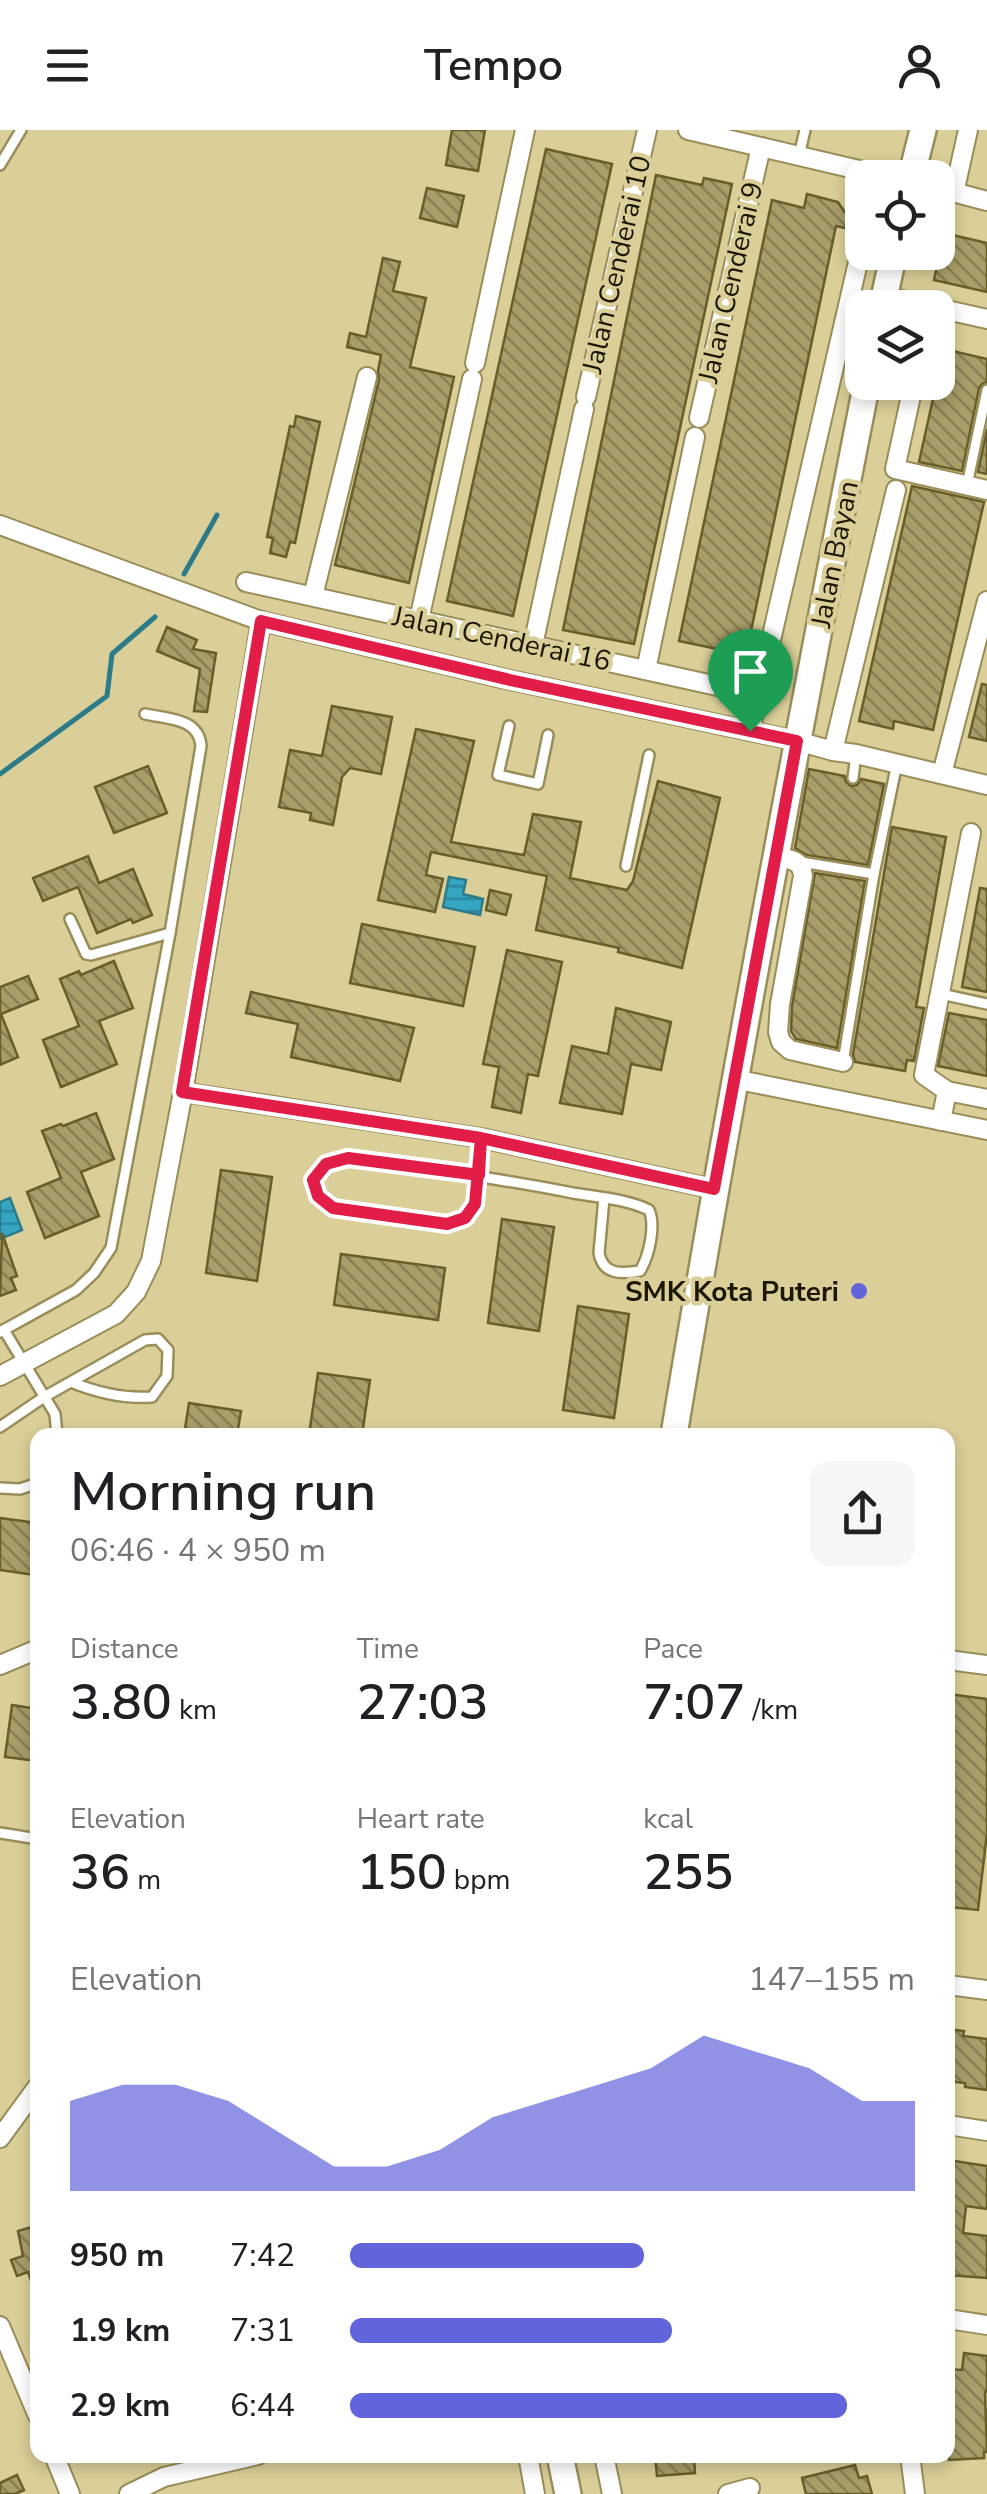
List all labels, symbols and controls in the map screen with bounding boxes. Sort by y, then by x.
text: Tempo [424,35,563,96]
icon: menu [40,38,95,93]
icon: person [892,38,947,93]
street label: Jalan Cenderai 10 [573,152,660,378]
map controls [845,160,955,400]
button: locate [845,160,955,270]
street label: Jalan Cenderai 9 [689,178,773,387]
button: layers [845,290,955,400]
street label: Jalan Bayan [802,478,868,632]
street label: Jalan Cenderai 16 [388,597,614,681]
pin [708,629,793,732]
icon: arrive [723,644,778,699]
place label: SMK Kota Puteri [625,1273,839,1311]
marker: SMK Kota Puteri [848,1280,870,1302]
text: Morning run [70,1454,376,1529]
button: share [810,1461,915,1566]
text: 06:46 · 4 × 950 m [70,1529,326,1572]
text: Distance [70,1630,179,1668]
text: Time [357,1630,419,1668]
text: Pace [643,1630,703,1668]
text: 3.80 [70,1668,172,1737]
text: 27:03 [357,1668,489,1737]
text: 7:07 [643,1668,745,1737]
text: km [172,1691,217,1729]
text: /km [745,1691,798,1729]
text: Elevation [70,1800,186,1838]
text: Heart rate [357,1800,485,1838]
text: kcal [643,1800,693,1838]
text: 36 [70,1838,130,1907]
text: 150 [357,1838,447,1907]
text: 255 [643,1838,733,1907]
text: m [130,1861,161,1899]
text: bpm [447,1861,510,1899]
text: Elevation [70,1958,203,2001]
text: 147–155 m [748,1958,915,2001]
text: 950 m [70,2234,164,2277]
text: 7:42 [230,2234,295,2277]
text: 1.9 km [70,2309,170,2352]
text: 7:31 [230,2309,295,2352]
text: 2.9 km [70,2384,170,2427]
text: 6:44 [230,2384,295,2427]

